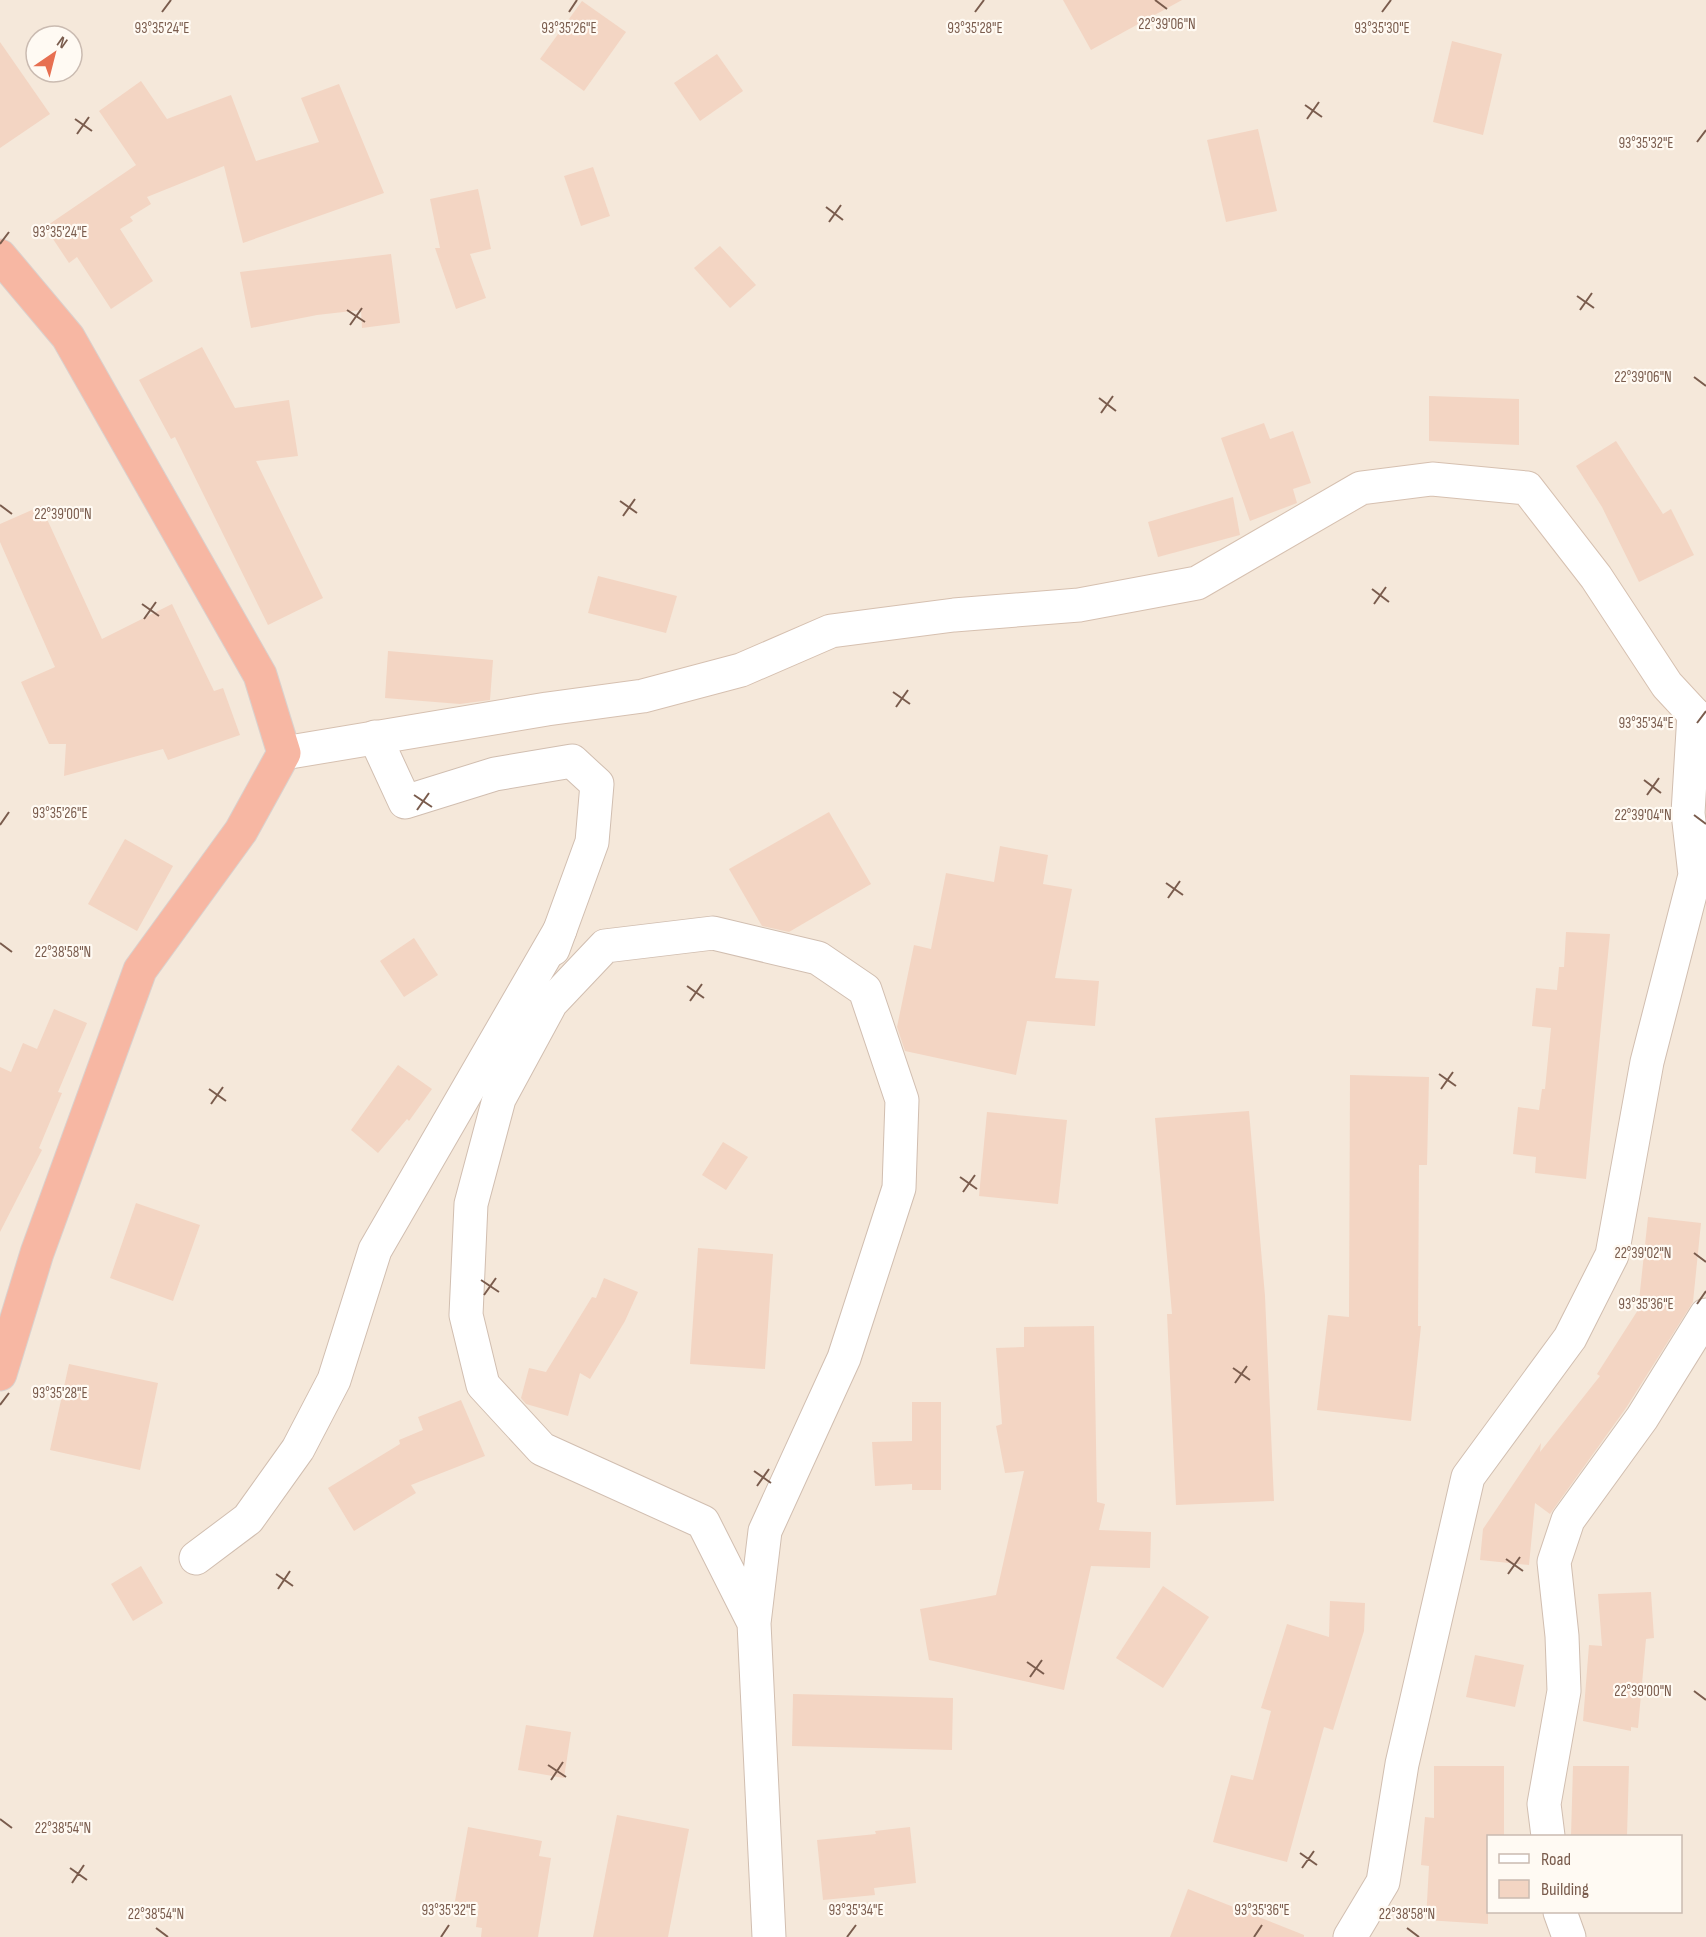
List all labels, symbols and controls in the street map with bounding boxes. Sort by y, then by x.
text: 22°39'06"N [1138,15,1196,34]
text: 93°35'24"E [135,19,189,38]
text: 93°35'26"E [541,19,597,38]
text: 93°35'28"E [947,19,1003,38]
text: 93°35'30"E [1354,19,1410,38]
north arrow [24,24,84,84]
text: N [53,33,71,53]
text: 93°35'32"E [1618,134,1674,153]
text: 93°35'24"E [33,223,87,242]
text: 22°39'06"N [1614,368,1672,387]
text: 22°39'00"N [34,505,92,524]
text: 93°35'34"E [1618,714,1674,733]
text: 93°35'26"E [32,804,88,823]
text: 22°39'04"N [1614,806,1672,825]
text: 22°38'58"N [35,943,91,962]
text: 22°39'02"N [1614,1244,1672,1263]
text: 93°35'36"E [1618,1295,1674,1314]
text: 93°35'28"E [32,1384,88,1403]
text: 22°39'00"N [1614,1682,1672,1701]
text: 22°38'54"N [35,1819,91,1838]
legend [1487,1835,1682,1913]
text: Road [1541,1849,1571,1870]
text: Building [1541,1879,1589,1900]
text: 93°35'32"E [421,1901,477,1920]
text: 93°35'34"E [828,1901,884,1920]
text: 93°35'36"E [1234,1901,1290,1920]
text: 22°38'54"N [128,1905,184,1924]
text: 22°38'58"N [1379,1905,1435,1924]

